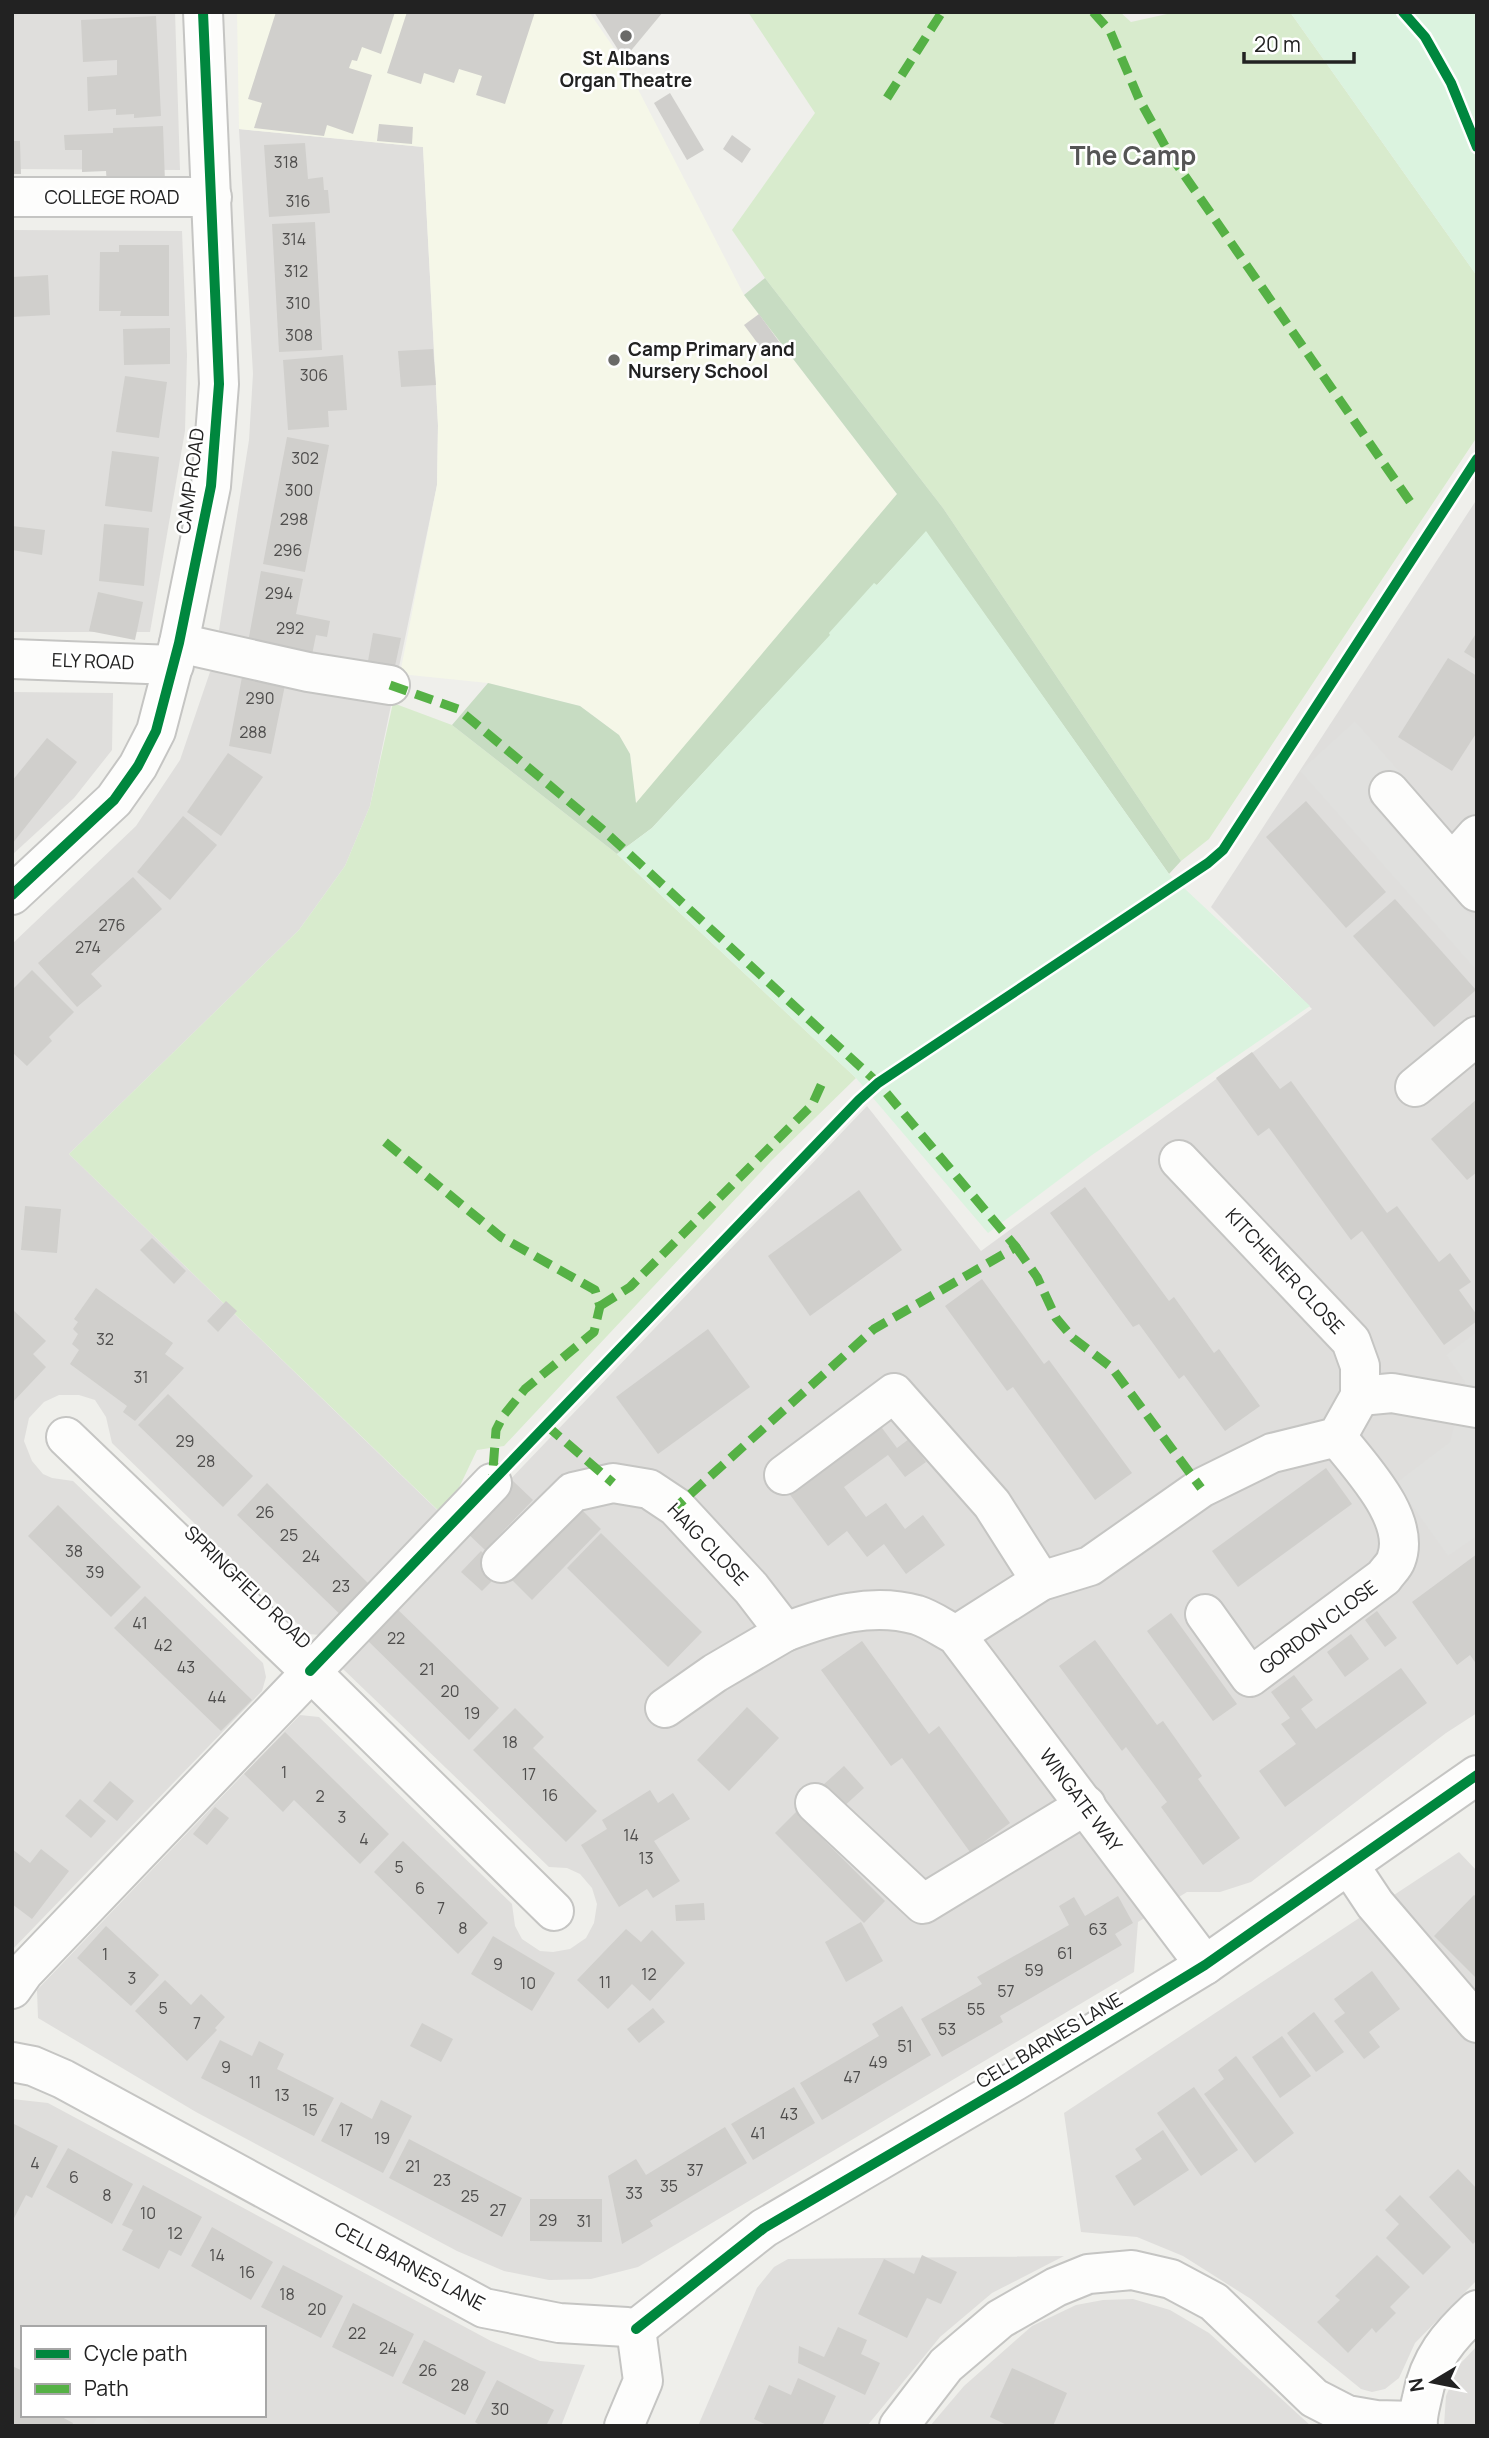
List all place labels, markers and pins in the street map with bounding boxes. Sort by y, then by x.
marker: St Albans Organ Theatre [618,28,634,44]
place label: St Albans Organ Theatre [560,45,692,93]
place label: Camp Primary and Nursery School [628,336,795,384]
marker: Camp Primary and Nursery School [606,352,622,368]

